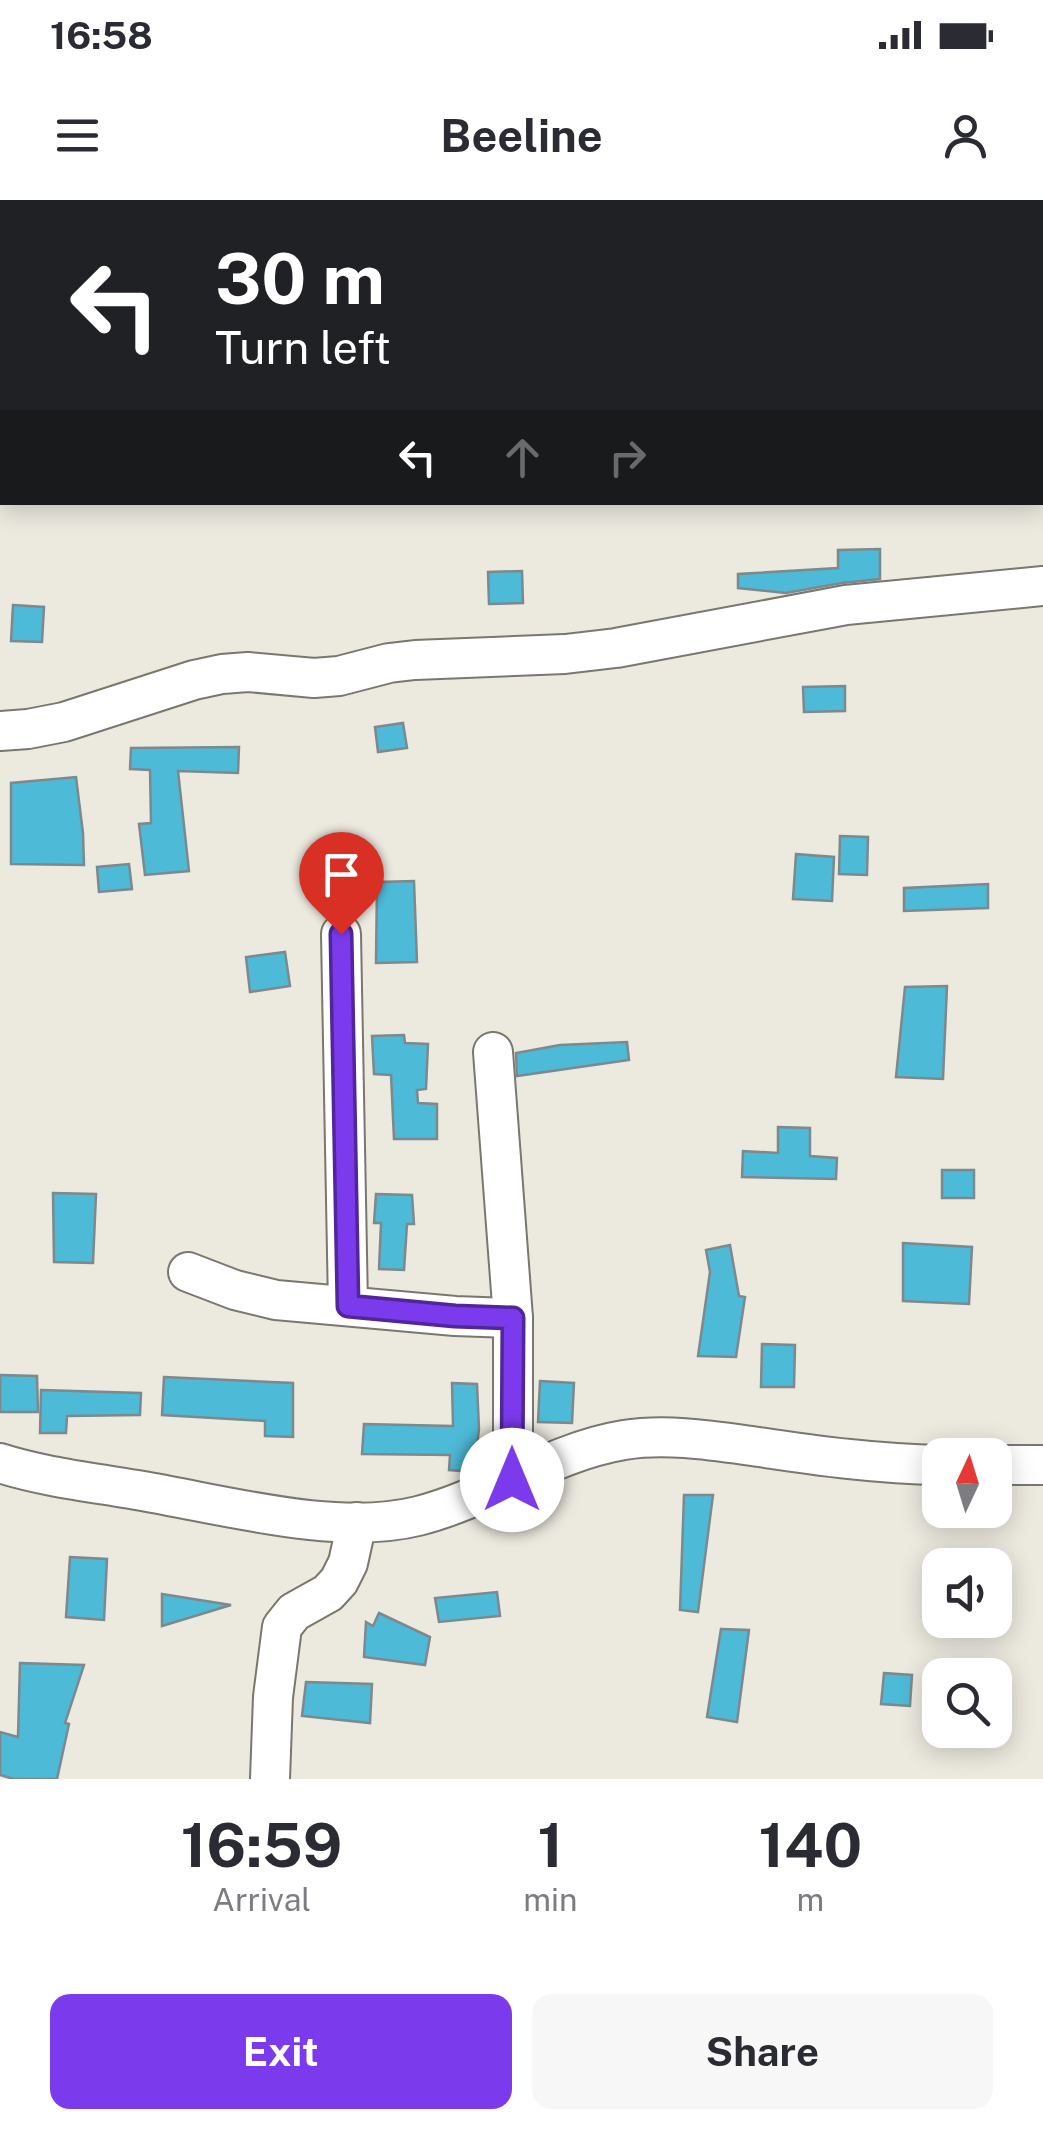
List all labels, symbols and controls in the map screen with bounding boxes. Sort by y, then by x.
text: 16:58 [50,13,153,58]
icon: menu [50,108,105,163]
icon: person [938,108,993,163]
text: Beeline [440,109,603,162]
text: 30 m [215,237,385,320]
icon: left [50,240,180,370]
text: Turn left [215,321,391,374]
icon: left [390,430,445,485]
icon: ahead [495,430,550,485]
icon: right [600,430,655,485]
pin [299,832,384,935]
icon: arrive [314,847,369,902]
position arrow [460,1428,564,1532]
north arrow [922,1438,1012,1528]
map controls [922,1438,1012,1748]
button: sound [922,1548,1012,1638]
button: search [922,1658,1012,1748]
text: 16:59 [181,1810,342,1881]
text: 1 [538,1810,563,1881]
text: 140 [758,1810,862,1881]
text: Arrival [212,1881,311,1918]
text: min [523,1881,578,1918]
text: m [796,1881,824,1918]
button: Exit [50,1994,512,2109]
button: Share [532,1994,993,2109]

